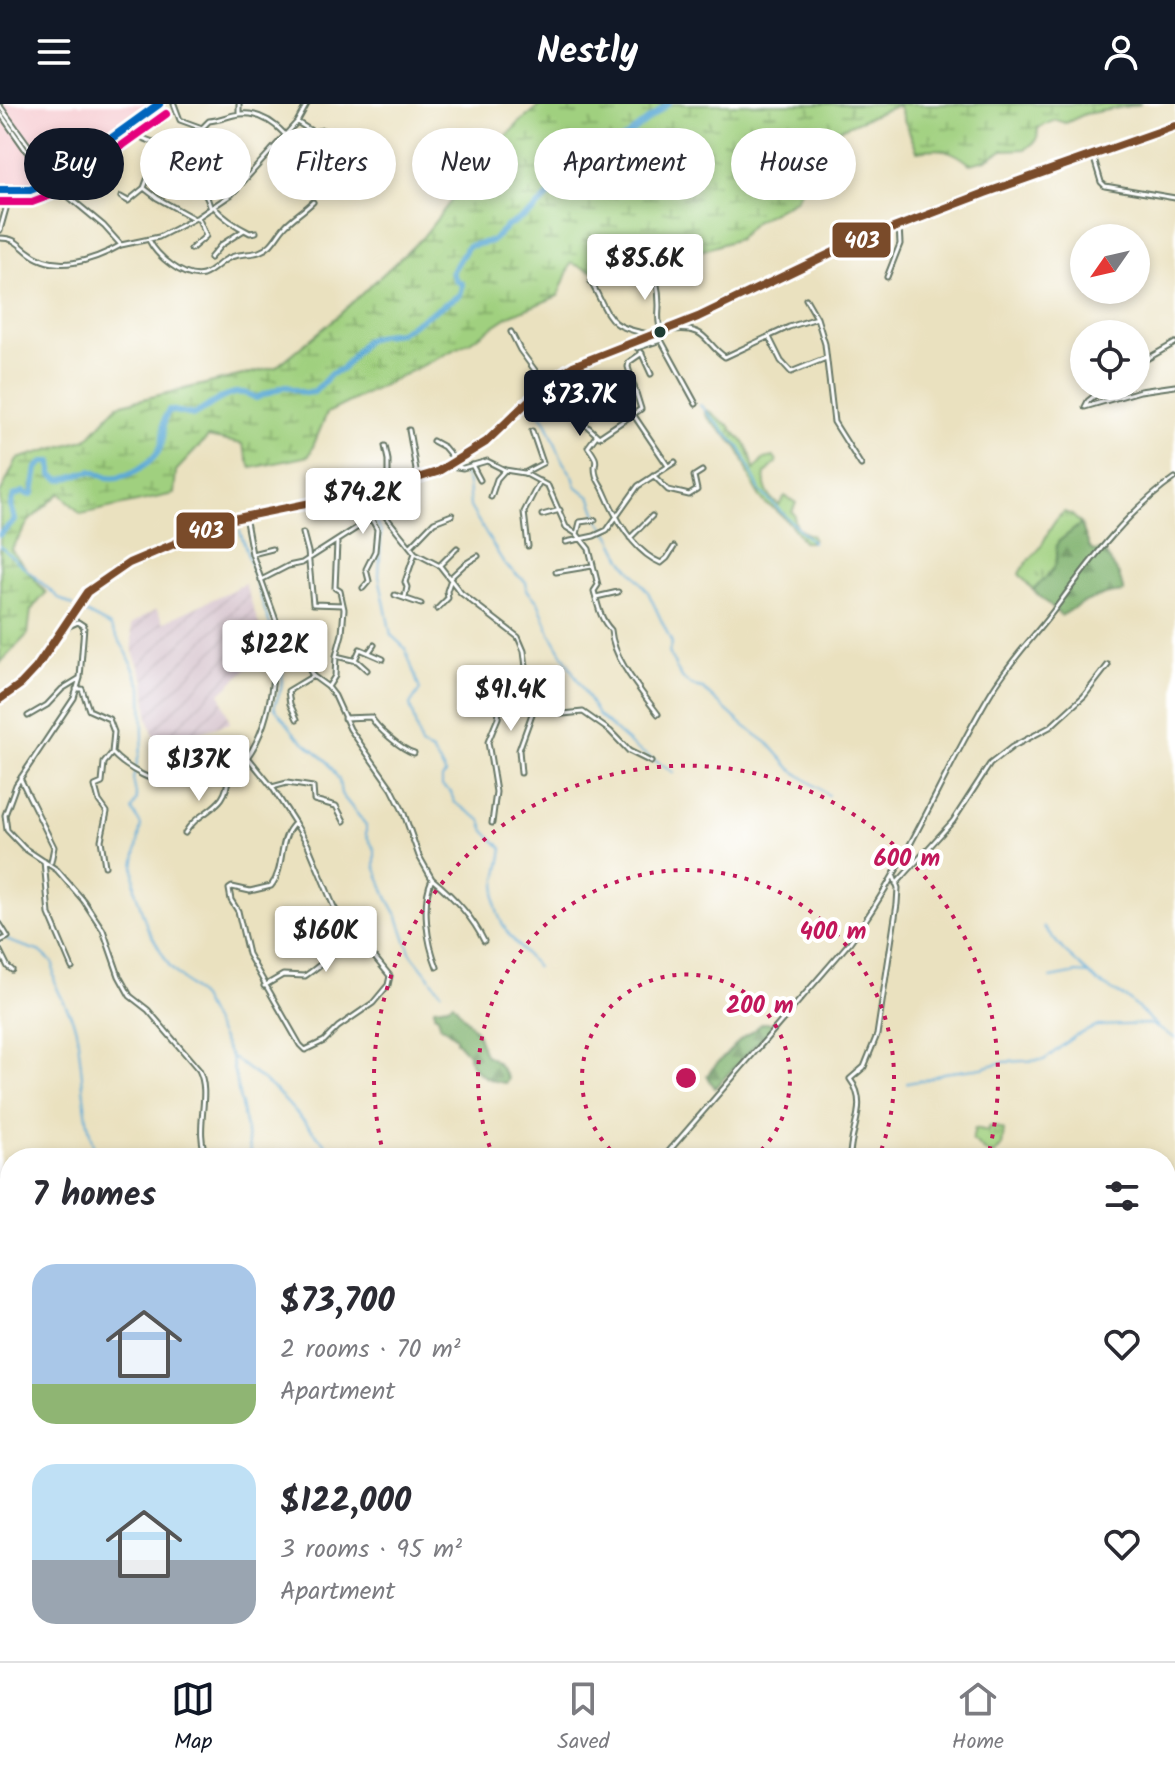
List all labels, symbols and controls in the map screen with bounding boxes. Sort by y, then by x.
text: Nestly [537,24,638,81]
icon: menu [32,30,76,74]
icon: person [1099,30,1143,74]
chip: Buy [24,128,124,200]
chip: Rent [140,128,251,200]
chip: Filters [267,128,396,200]
chip: New [412,128,518,200]
chip: Apartment [534,128,715,200]
chip: House [731,128,856,200]
line badge: 403 [831,221,892,259]
north arrow [1070,224,1150,304]
map controls [1070,224,1150,400]
text: 403 [844,225,880,260]
pin: $85.6K [580,234,710,302]
text: $85.6K [605,239,685,281]
button: locate [1070,320,1150,400]
unlabelled marker [652,324,668,340]
pin: $73.7K [515,370,645,438]
text: $73.7K [542,375,618,417]
pin: $74.2K [298,468,428,536]
text: $74.2K [324,473,402,515]
line badge: 403 [175,511,236,550]
text: 403 [188,515,224,550]
pin: $122K [219,620,331,688]
text: $122K [240,625,310,667]
pin: $91.4K [446,665,576,733]
text: $91.4K [475,670,547,712]
pin: $137K [143,735,255,803]
text: $137K [166,740,232,782]
text: 600 m [874,840,940,879]
pin: $160K [270,906,382,974]
text: $160K [293,911,359,953]
text: 400 m [800,913,866,952]
text: 200 m [726,987,794,1026]
centre of rings [672,1064,700,1092]
text: 7 homes [32,1169,156,1223]
icon: filters [1100,1174,1144,1218]
text: $73,700 [280,1275,395,1329]
icon: home [96,1296,192,1392]
icon: heart [1100,1322,1144,1366]
text: 2 rooms · 70 m² [280,1329,461,1371]
text: Apartment [280,1371,395,1413]
text: $122,000 [280,1475,411,1529]
icon: home [96,1496,192,1592]
icon: heart [1100,1522,1144,1566]
text: 3 rooms · 95 m² [280,1529,462,1571]
text: Apartment [280,1571,395,1613]
tab: Map [171,1677,215,1760]
tab: Saved [557,1677,610,1760]
tab: Home [952,1677,1004,1760]

